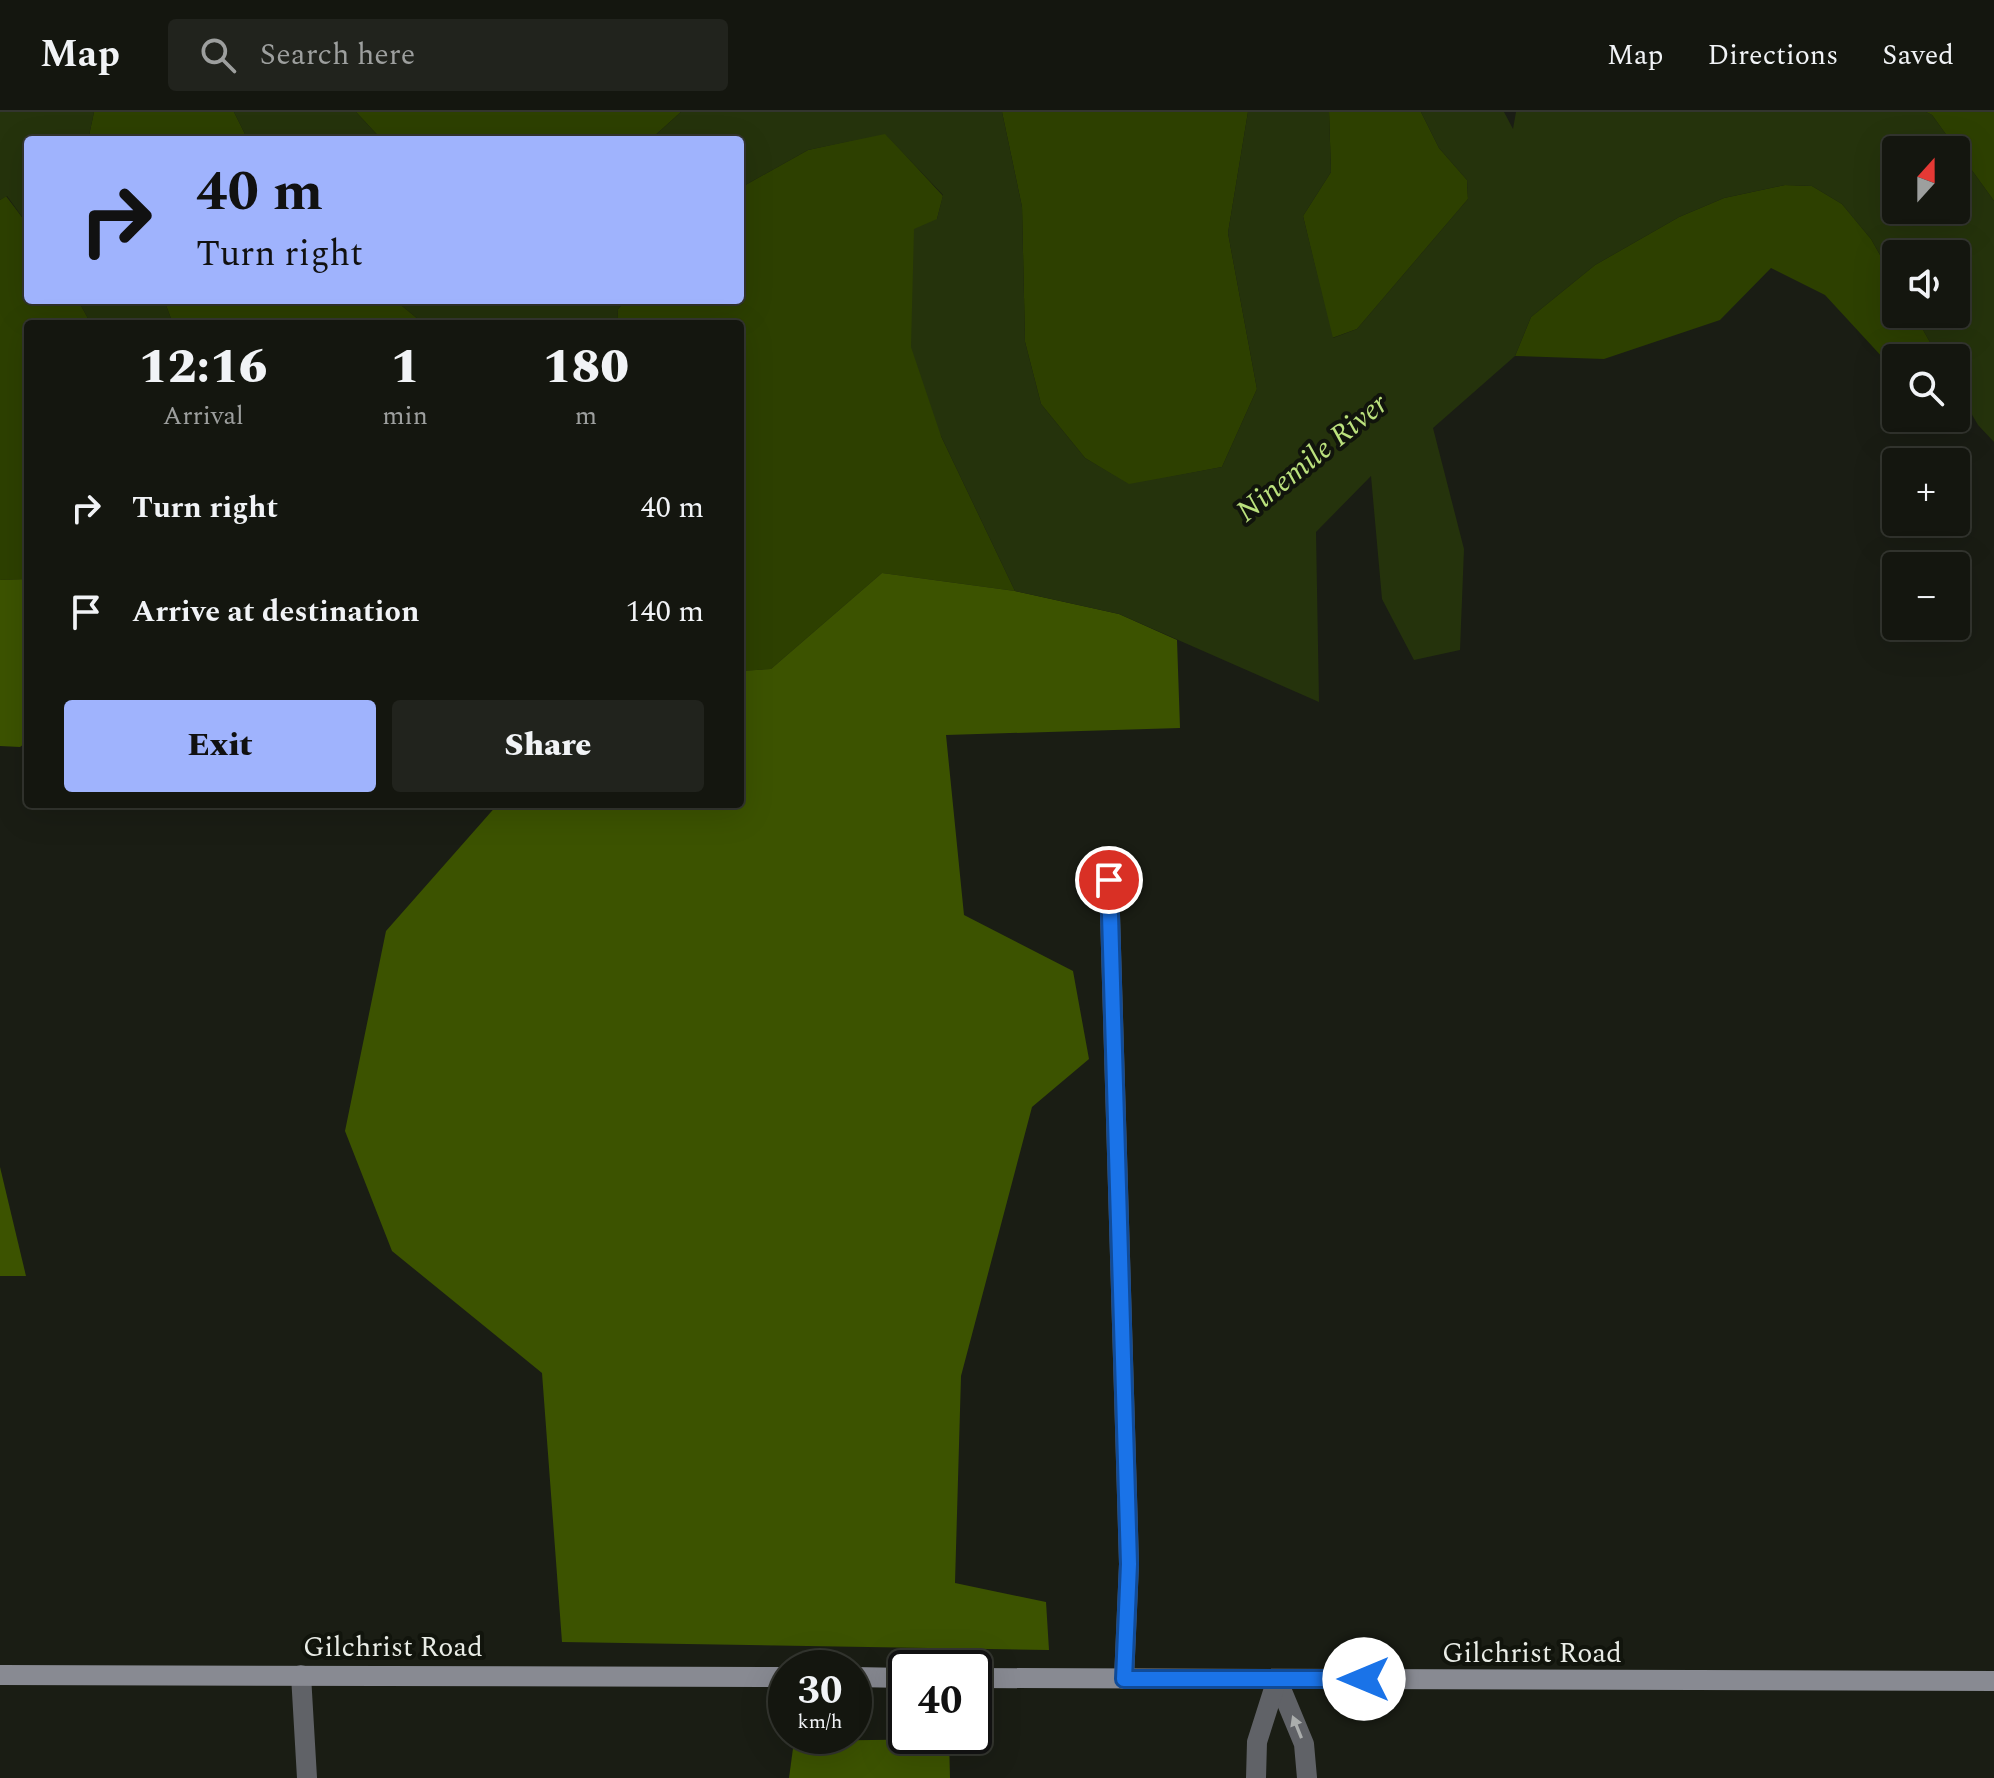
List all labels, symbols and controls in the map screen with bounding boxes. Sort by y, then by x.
search box [168,19,728,91]
text: Map [40,26,120,84]
text: Search here [260,32,415,78]
icon: search [196,33,240,77]
text: Map [1607,34,1664,77]
text: Directions [1708,34,1838,77]
text: Saved [1882,34,1954,77]
north arrow [1882,136,1970,224]
map controls [1882,136,1970,640]
text: 40 m [196,150,323,235]
icon: right [64,168,168,272]
text: Turn right [196,227,363,282]
button: sound [1882,240,1970,328]
text: 12:16 [139,331,268,404]
text: 1 [391,331,420,404]
text: 180 [543,331,629,404]
button: search [1882,344,1970,432]
water label: Ninemile River [1226,382,1399,534]
text: Arrival [163,396,244,436]
text: min [382,396,428,436]
text: m [575,396,597,436]
button: + [1882,448,1970,536]
text: Turn right [132,485,278,531]
text: 40 m [641,485,704,531]
icon: right [64,486,108,530]
button: − [1882,552,1970,640]
text: Arrive at destination [132,589,419,635]
text: 140 m [626,589,704,635]
icon: arrive [64,590,108,634]
button: Exit [64,700,376,792]
button: Share [392,700,704,792]
pin [1075,846,1143,914]
icon: arrive [1087,858,1131,902]
street label: Gilchrist Road [303,1626,483,1669]
street label: Gilchrist Road [1442,1632,1622,1675]
position arrow [1322,1637,1406,1721]
speed limit sign: 40 [888,1650,992,1754]
text: 30 [798,1661,842,1722]
text: km/h [798,1707,843,1737]
one-way arrow [1290,1715,1303,1739]

